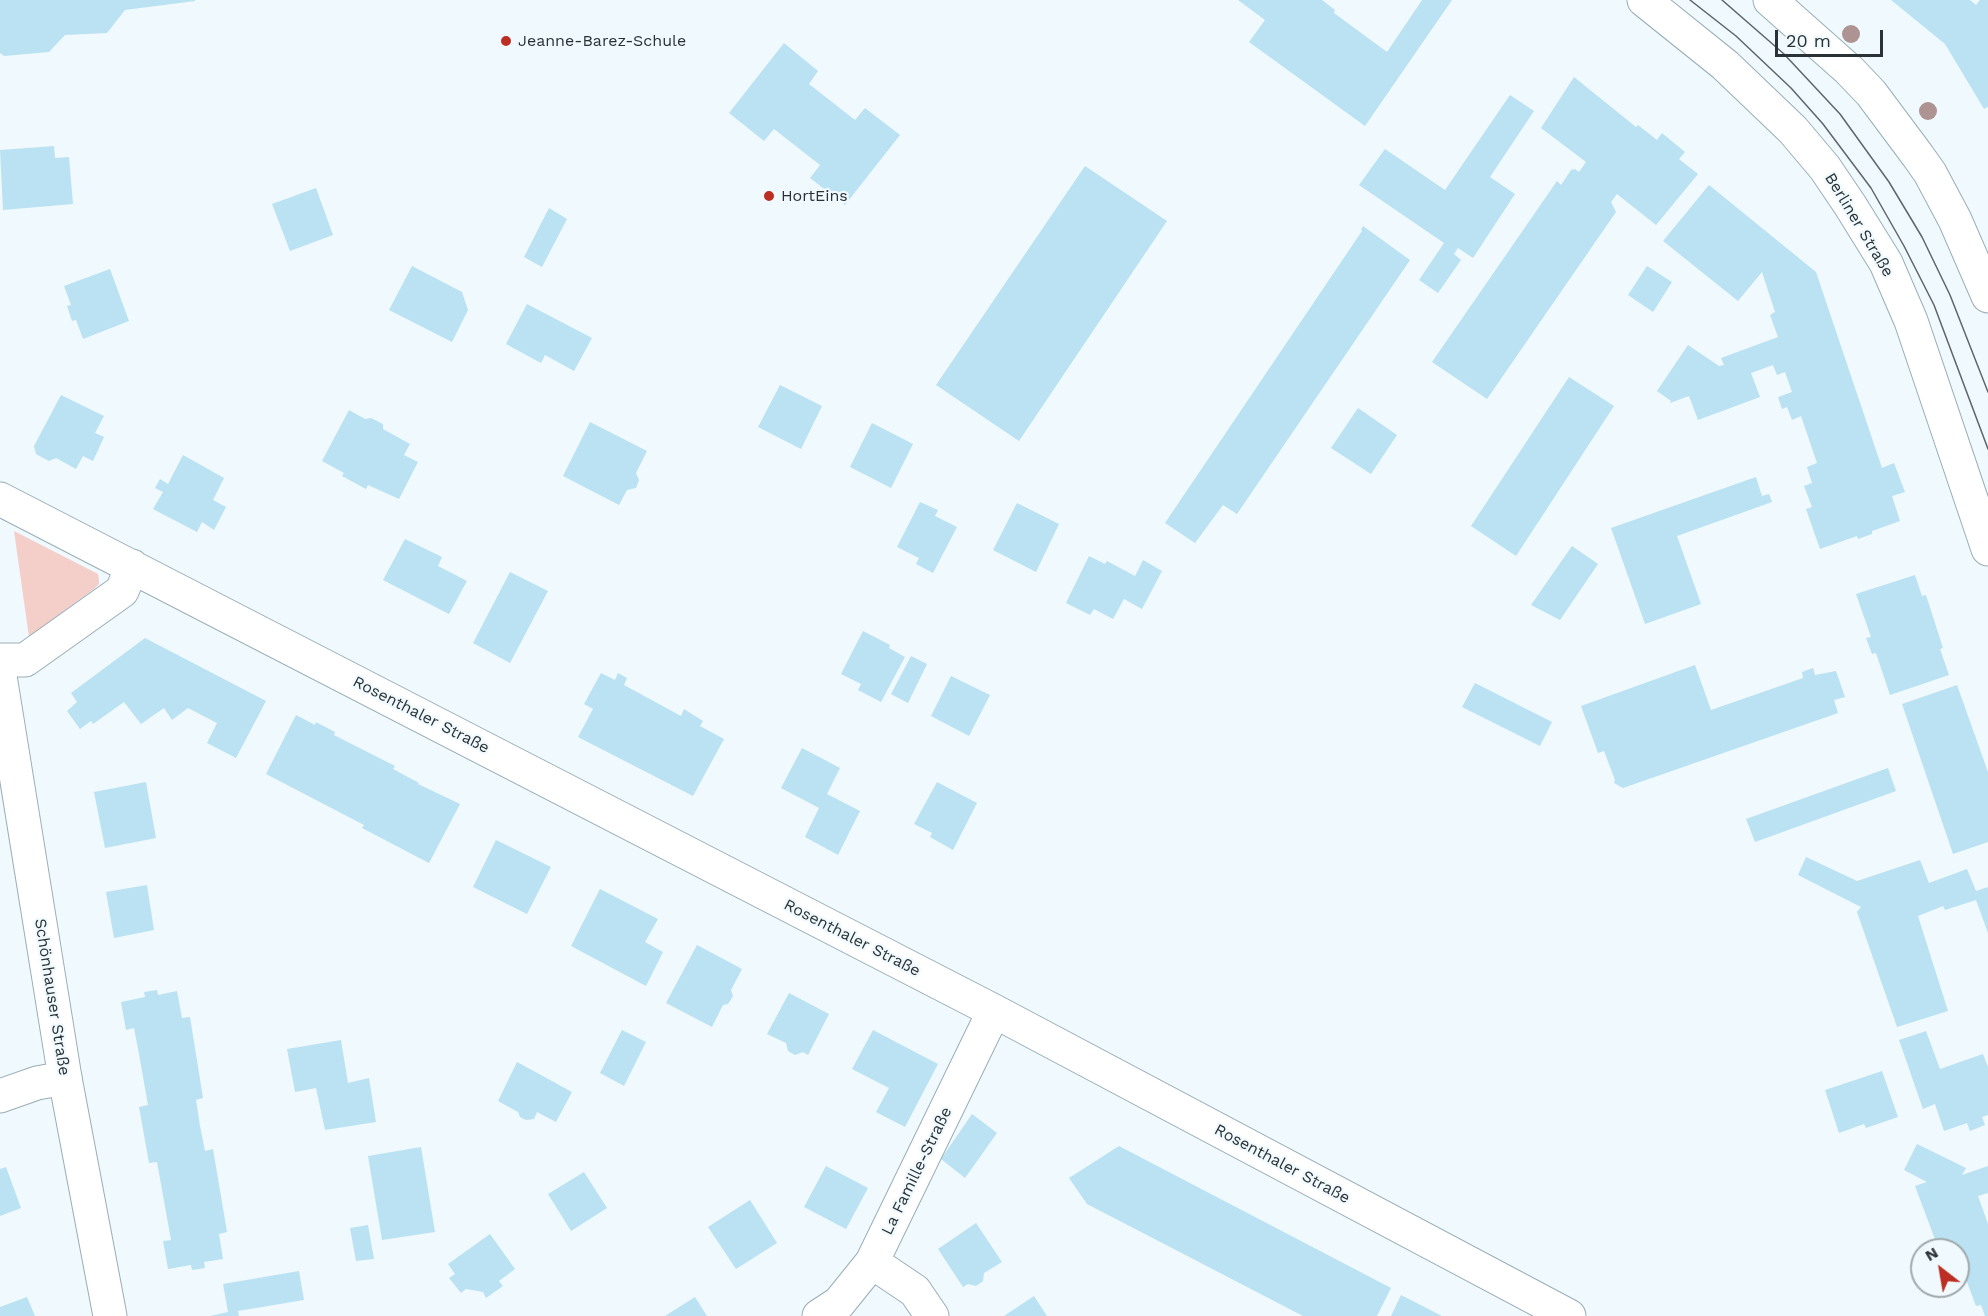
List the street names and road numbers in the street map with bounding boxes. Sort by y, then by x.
street label: Berliner Straße [1820,170,1898,280]
street label: Rosenthaler Straße [350,672,492,758]
street label: Rosenthaler Straße [781,895,923,981]
street label: Schönhauser Straße [30,917,74,1077]
street label: La Famille-Straße [878,1104,956,1238]
street label: Rosenthaler Straße [1211,1120,1353,1208]

